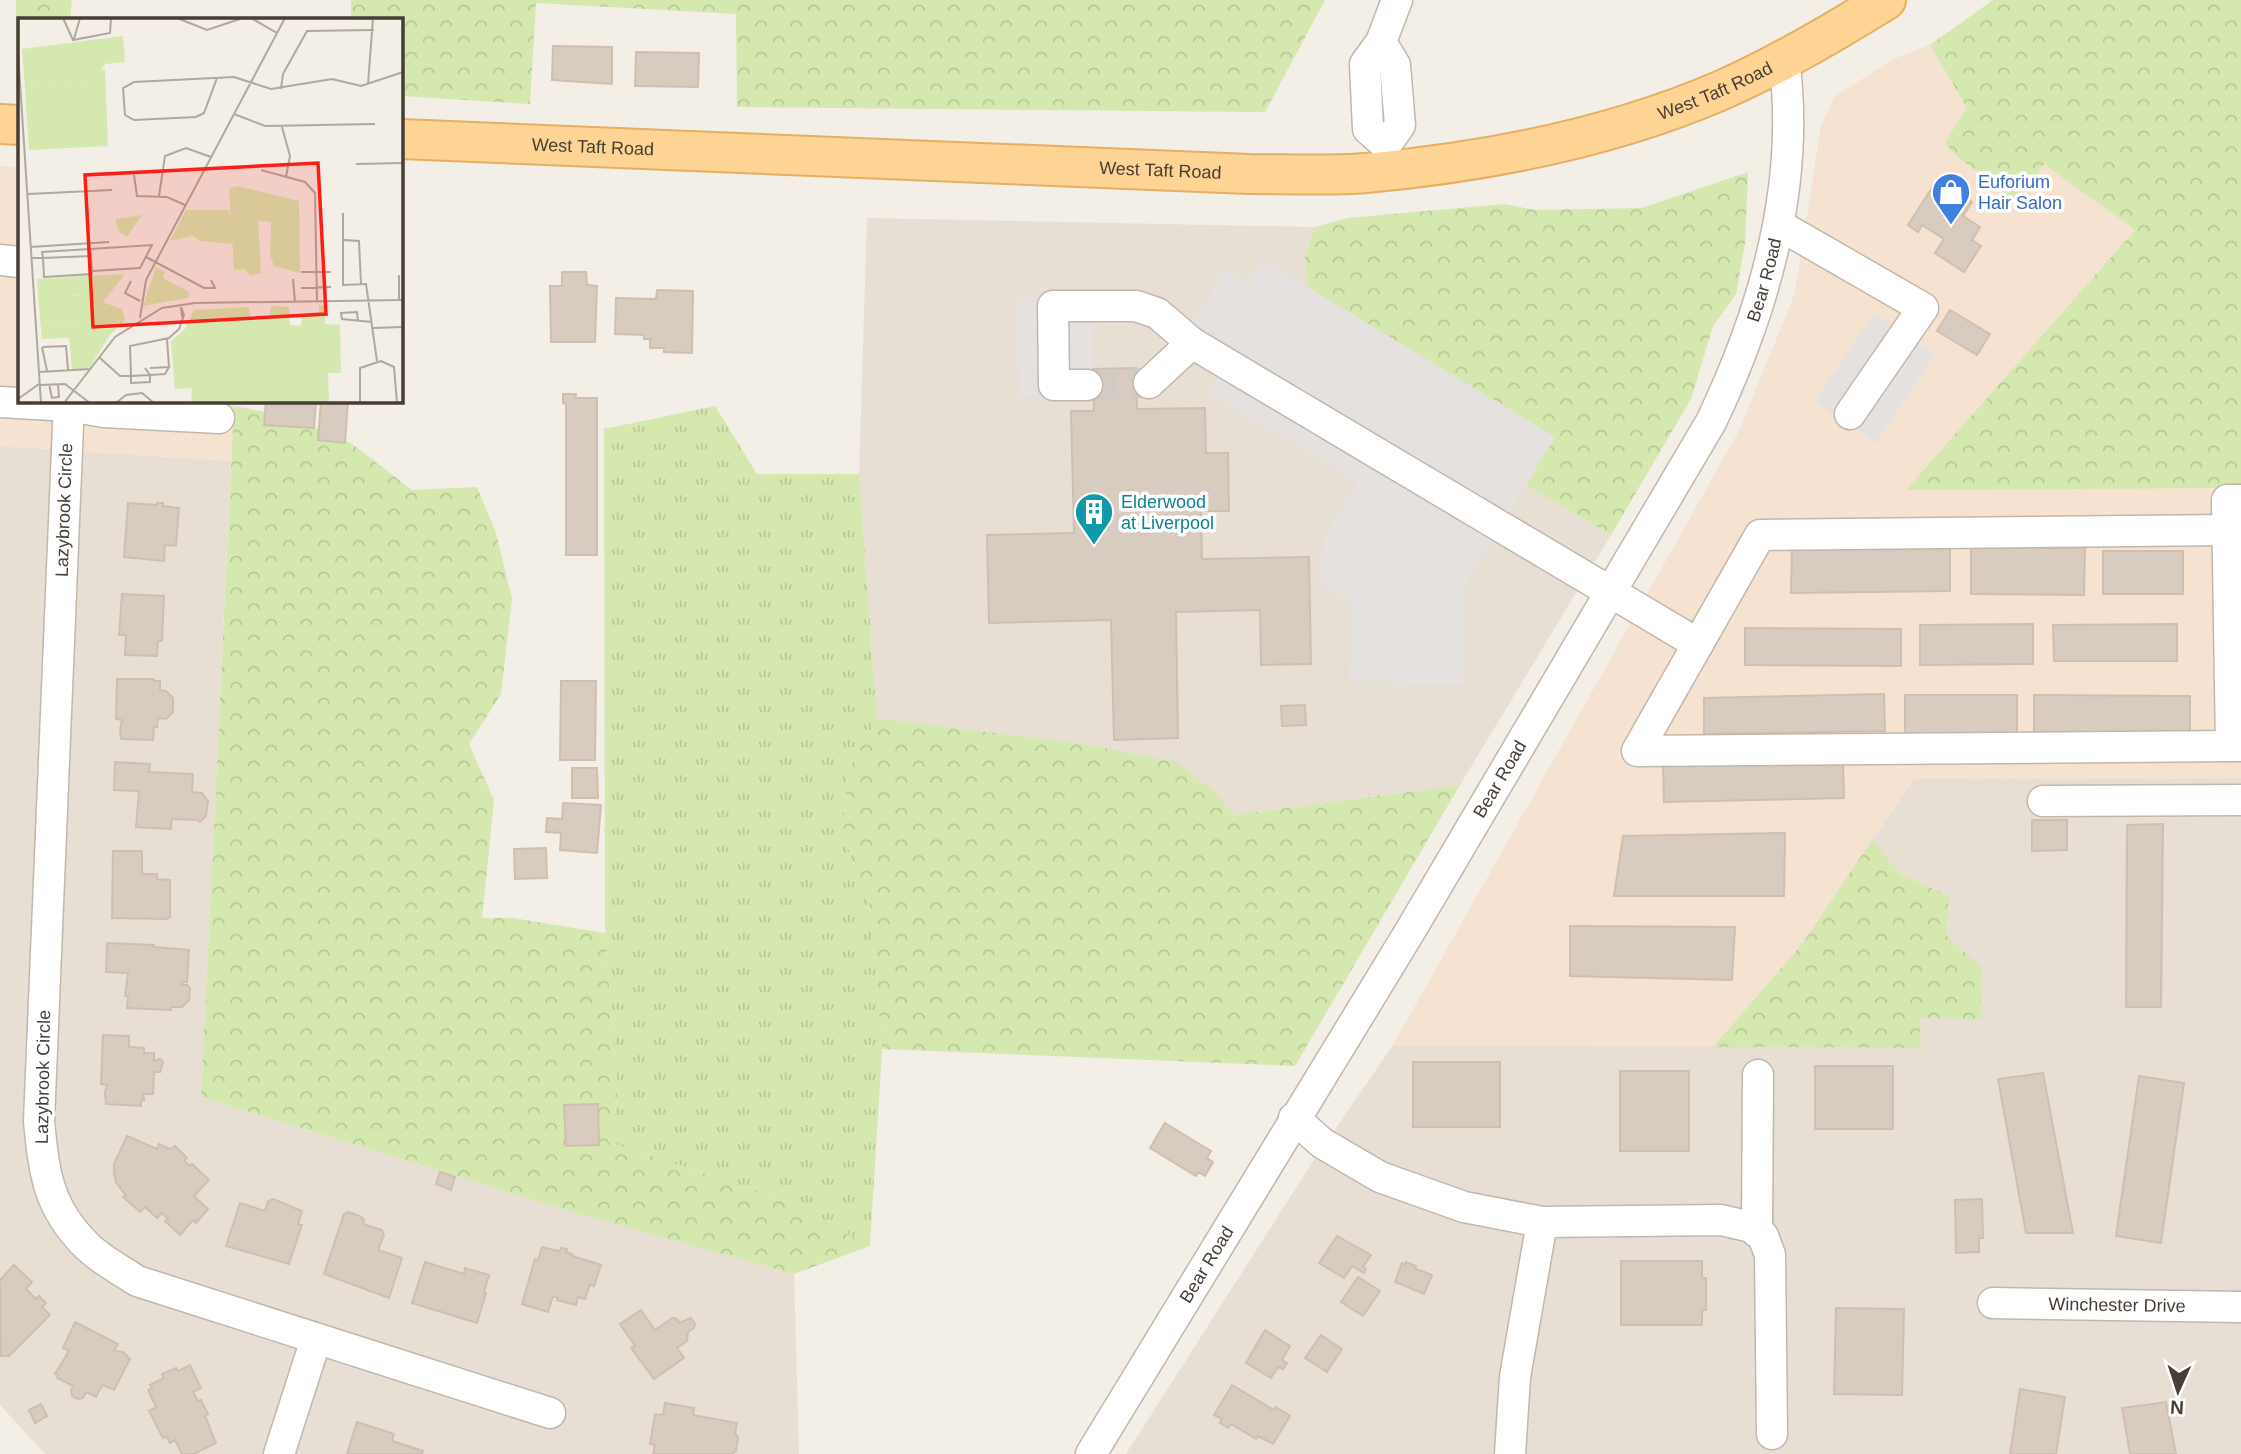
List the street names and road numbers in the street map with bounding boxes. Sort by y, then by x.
street label: West Taft Road [1655,58,1776,124]
street label: West Taft Road [531,134,654,159]
street label: West Taft Road [1099,158,1222,183]
street label: Bear Road [1743,236,1785,324]
street label: Lazybrook Circle [52,443,76,577]
street label: Bear Road [1469,737,1530,821]
street label: Lazybrook Circle [32,1010,54,1144]
street label: Bear Road [1176,1223,1238,1306]
street label: Winchester Drive [2048,1294,2186,1316]

